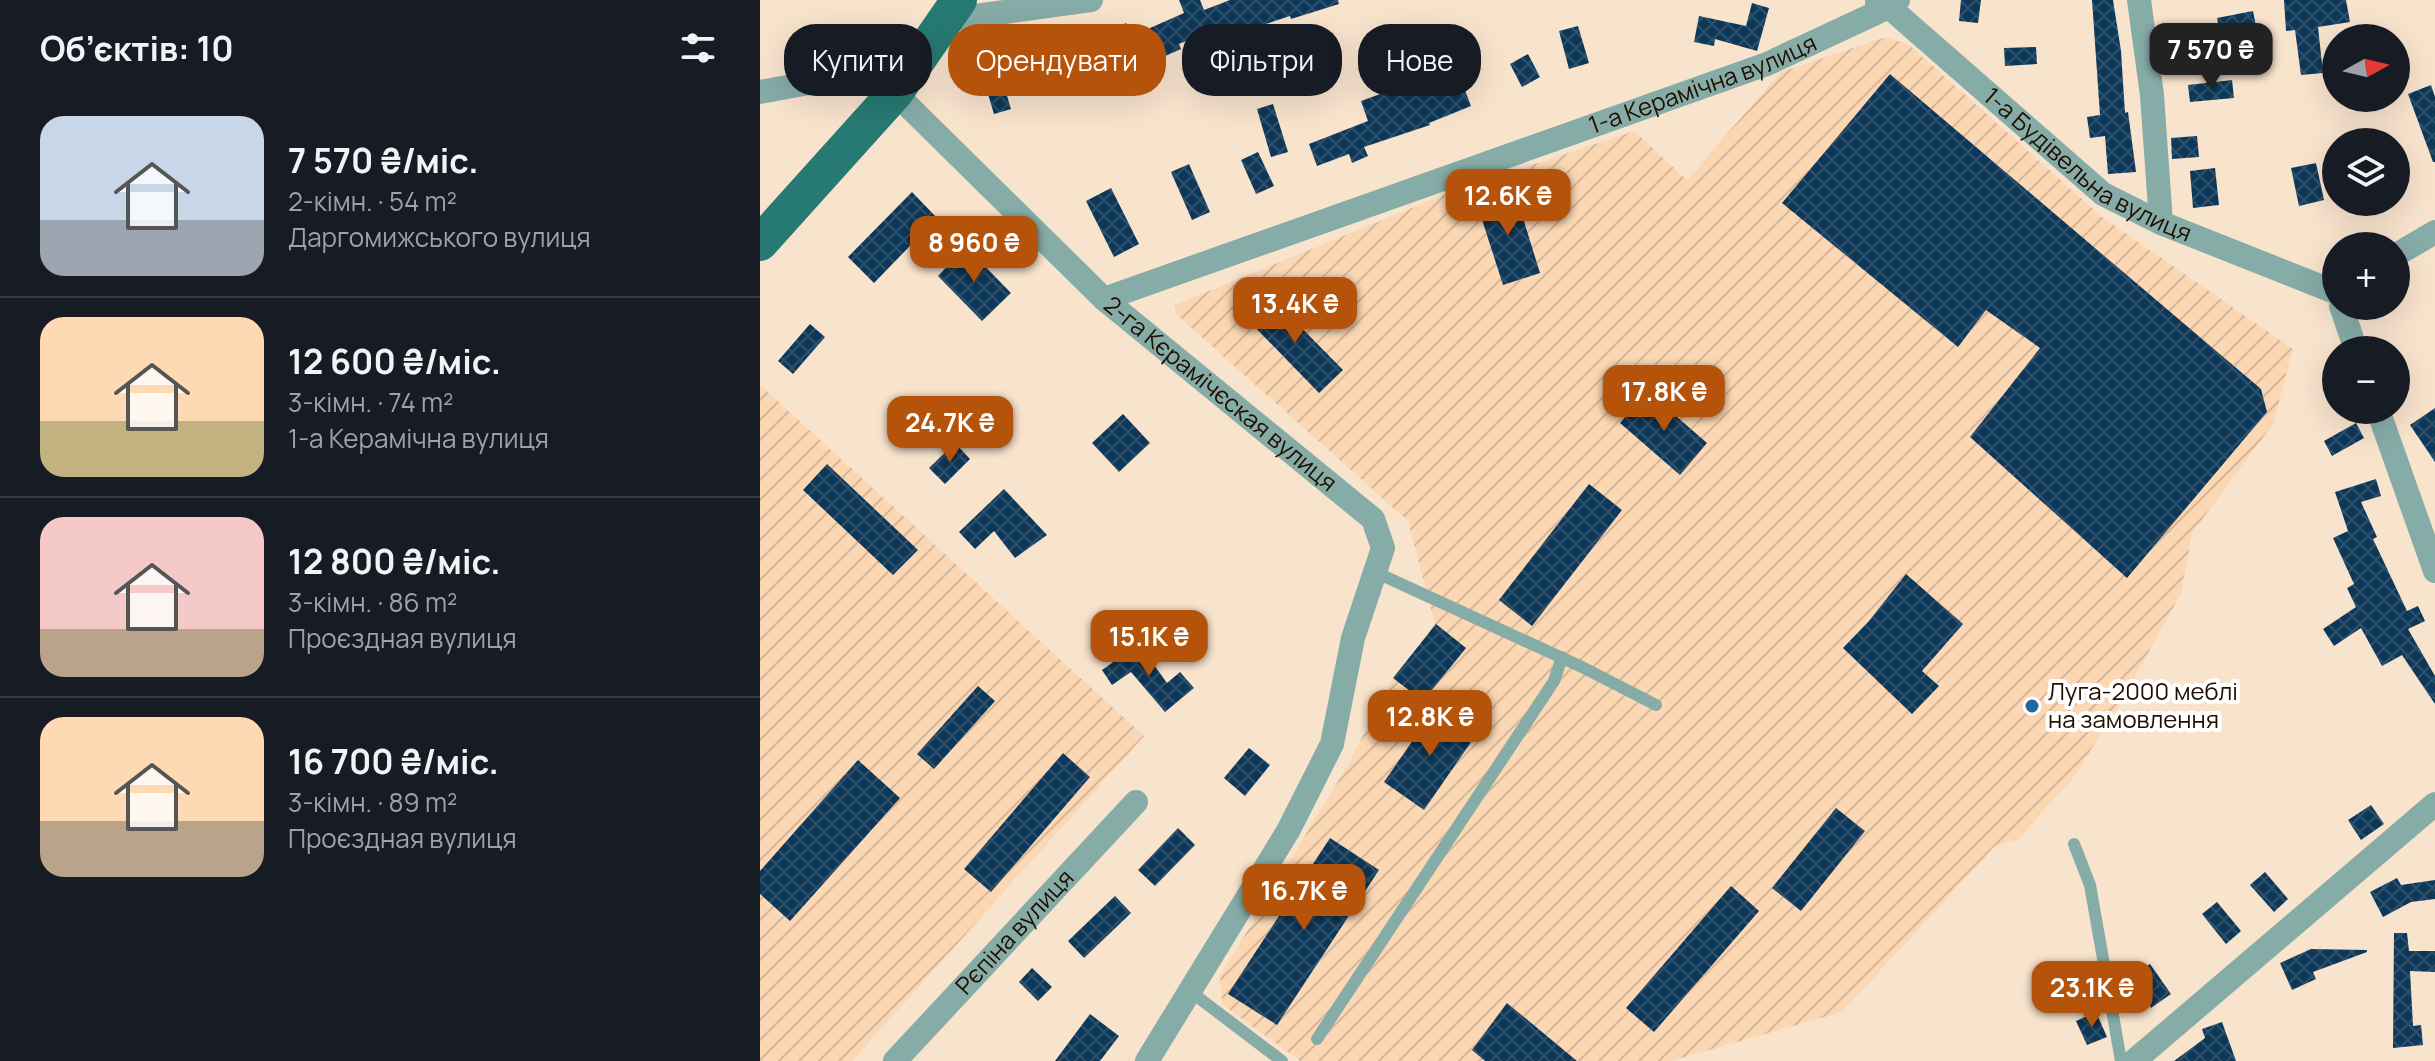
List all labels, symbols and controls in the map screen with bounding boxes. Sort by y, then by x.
pin: 7 570 ₴ [2137,23,2285,91]
chip: Купити [784,24,932,96]
chip: Орендувати [948,24,1166,96]
chip: Фільтри [1182,24,1342,96]
chip: Нове [1358,24,1481,96]
north arrow [2322,24,2410,112]
map controls [2322,24,2410,424]
text: Об’єктів: 10 [40,25,234,71]
street label: 1-а Керамічна вулиця [1584,25,1821,141]
icon: filters [676,26,720,70]
text: 7 570 ₴ [2168,31,2254,67]
street label: 1-а Будівельна вулиця [1977,79,2197,249]
button: layers [2322,128,2410,216]
text: 7 570 ₴/міс. [288,137,479,183]
icon: home [104,148,200,244]
pin: 12.6K ₴ [1434,169,1582,237]
text: 12.6K ₴ [1464,177,1552,213]
text: 2-кімн. · 54 m² [288,183,457,219]
pin: 8 960 ₴ [900,216,1048,284]
text: Даргомижського вулиця [288,219,591,255]
text: 8 960 ₴ [928,224,1020,260]
button: + [2322,232,2410,320]
pin: 13.4K ₴ [1221,277,1369,345]
text: 13.4K ₴ [1251,285,1339,321]
street label: 2-га Кєрамічєская вулиця [1098,288,1345,498]
button: − [2322,336,2410,424]
text: 12 600 ₴/міс. [288,338,501,384]
icon: home [104,349,200,445]
pin: 17.8K ₴ [1590,365,1738,433]
text: 17.8K ₴ [1621,373,1707,409]
text: 3-кімн. · 74 m² [288,384,453,420]
pin: 24.7K ₴ [876,396,1024,464]
text: 24.7K ₴ [905,404,995,440]
text: 1-а Керамічна вулиця [288,420,549,456]
text: 12 800 ₴/міс. [288,538,501,584]
icon: home [104,549,200,645]
text: 3-кімн. · 86 m² [288,584,457,620]
pin: 15.1K ₴ [1075,610,1223,678]
text: 15.1K ₴ [1109,618,1189,654]
text: Проєздная вулиця [288,620,517,656]
place label: Луга-2000 меблі на замовлення [2048,674,2238,735]
pin: 12.8K ₴ [1356,690,1504,758]
marker: Луга-2000 меблі на замовлення [2023,697,2041,715]
text: 12.8K ₴ [1386,698,1474,734]
text: 16 700 ₴/міс. [288,738,499,784]
icon: home [104,749,200,845]
text: 3-кімн. · 89 m² [288,784,457,820]
text: Проєздная вулиця [288,820,517,856]
street label: Рєпіна вулиця [947,861,1080,1001]
pin: 16.7K ₴ [1230,864,1378,932]
text: 16.7K ₴ [1260,872,1348,908]
pin: 23.1K ₴ [2018,961,2166,1029]
text: 23.1K ₴ [2050,969,2134,1005]

